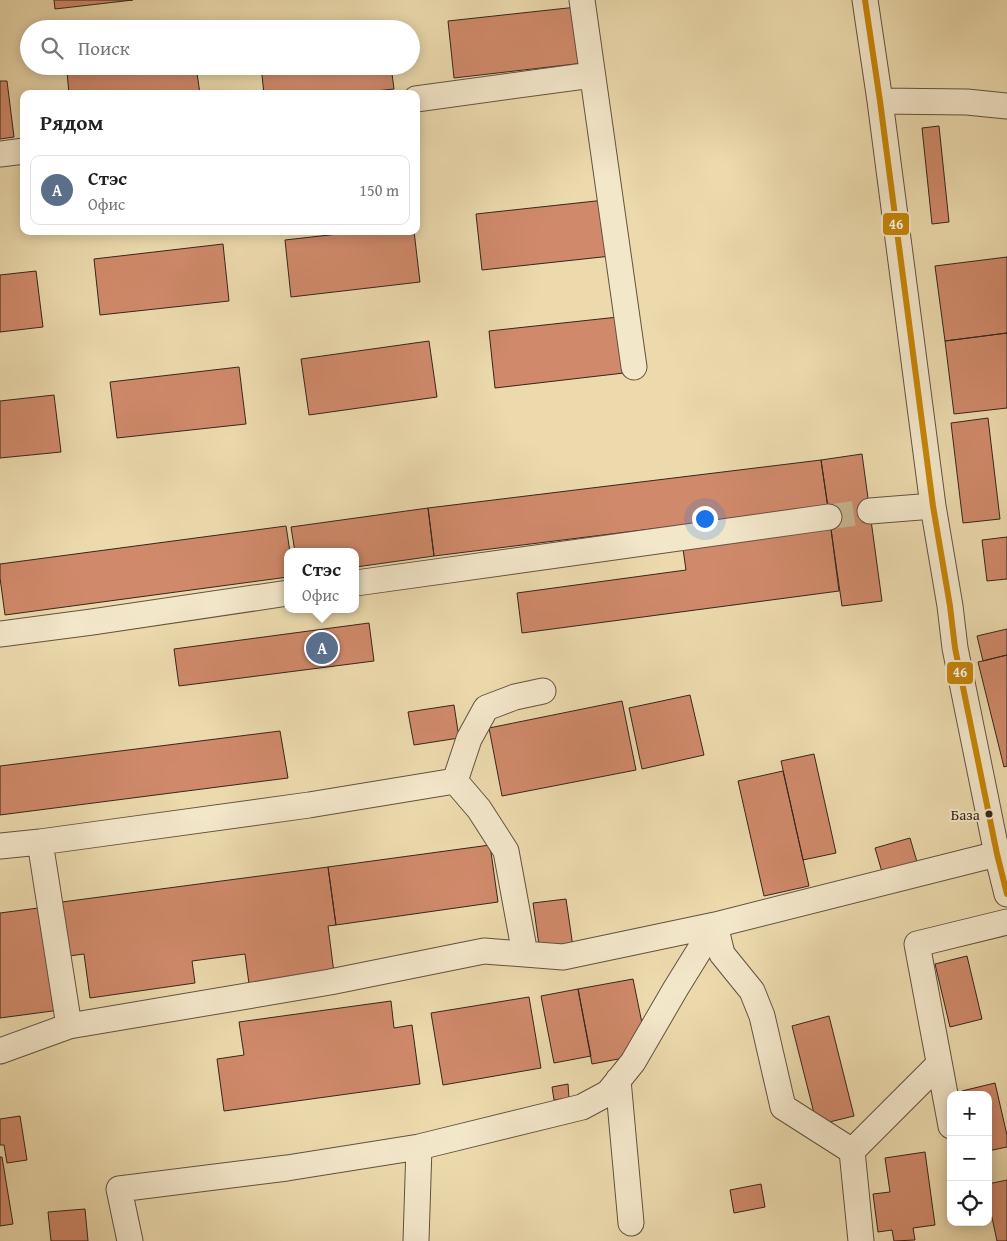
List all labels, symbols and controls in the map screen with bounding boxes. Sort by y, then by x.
search box [20,20,420,75]
icon: search [38,34,66,62]
text: Поиск [78,34,130,62]
text: Рядом [40,107,103,138]
text: Стэс [88,164,127,192]
text: A [52,178,62,202]
text: 150 m [359,178,399,202]
text: Офис [88,192,125,216]
line badge: 46 [882,212,910,236]
text: 46 [889,214,903,234]
your location [692,506,718,532]
popup [284,548,359,613]
text: Стэс [302,555,341,583]
text: Офис [302,583,339,607]
pin: A [306,629,338,667]
line badge: 46 [946,661,974,685]
text: 46 [953,662,967,682]
place label: База [951,804,981,825]
marker: База [984,809,994,819]
map controls [947,1091,992,1226]
button: + [947,1091,992,1136]
button: − [947,1136,992,1181]
button: locate [947,1181,992,1226]

